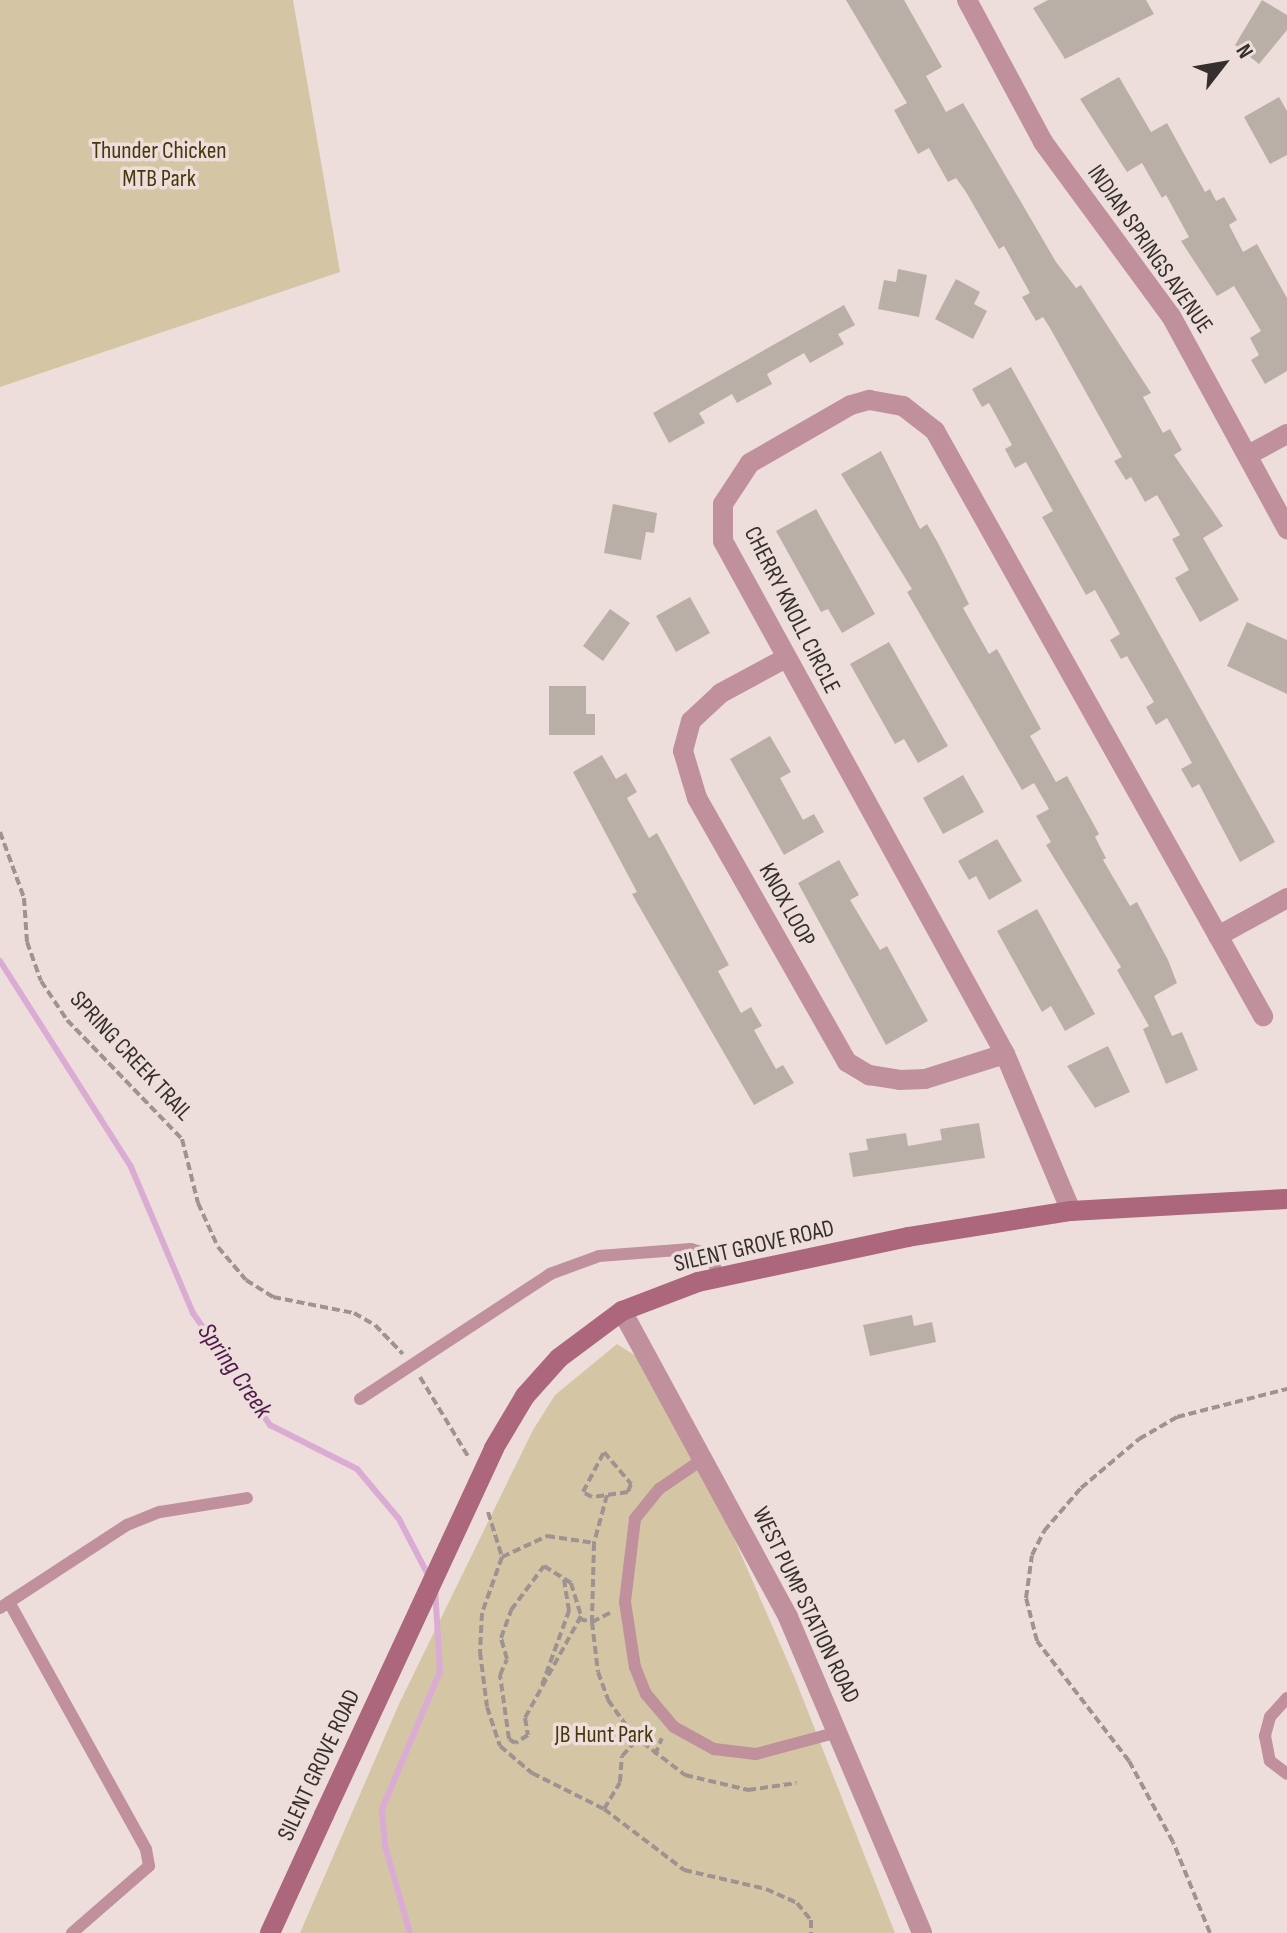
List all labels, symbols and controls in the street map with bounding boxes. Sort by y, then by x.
north arrow [1183,24,1263,104]
text: N [1229,39,1259,63]
park label: Thunder Chicken MTB Park [91,137,227,193]
street label: INDIAN SPRINGS AVENUE [1081,159,1219,339]
street label: CHERRY KNOLL CIRCLE [737,522,847,698]
street label: KNOX LOOP [752,858,822,952]
street label: SPRING CREEK TRAIL [64,985,198,1127]
street label: SILENT GROVE ROAD [671,1214,837,1278]
water label: Spring Creek [190,1318,278,1424]
street label: WEST PUMP STATION ROAD [746,1502,866,1708]
street label: SILENT GROVE ROAD [271,1685,367,1845]
park label: JB Hunt Park [555,1721,653,1749]

